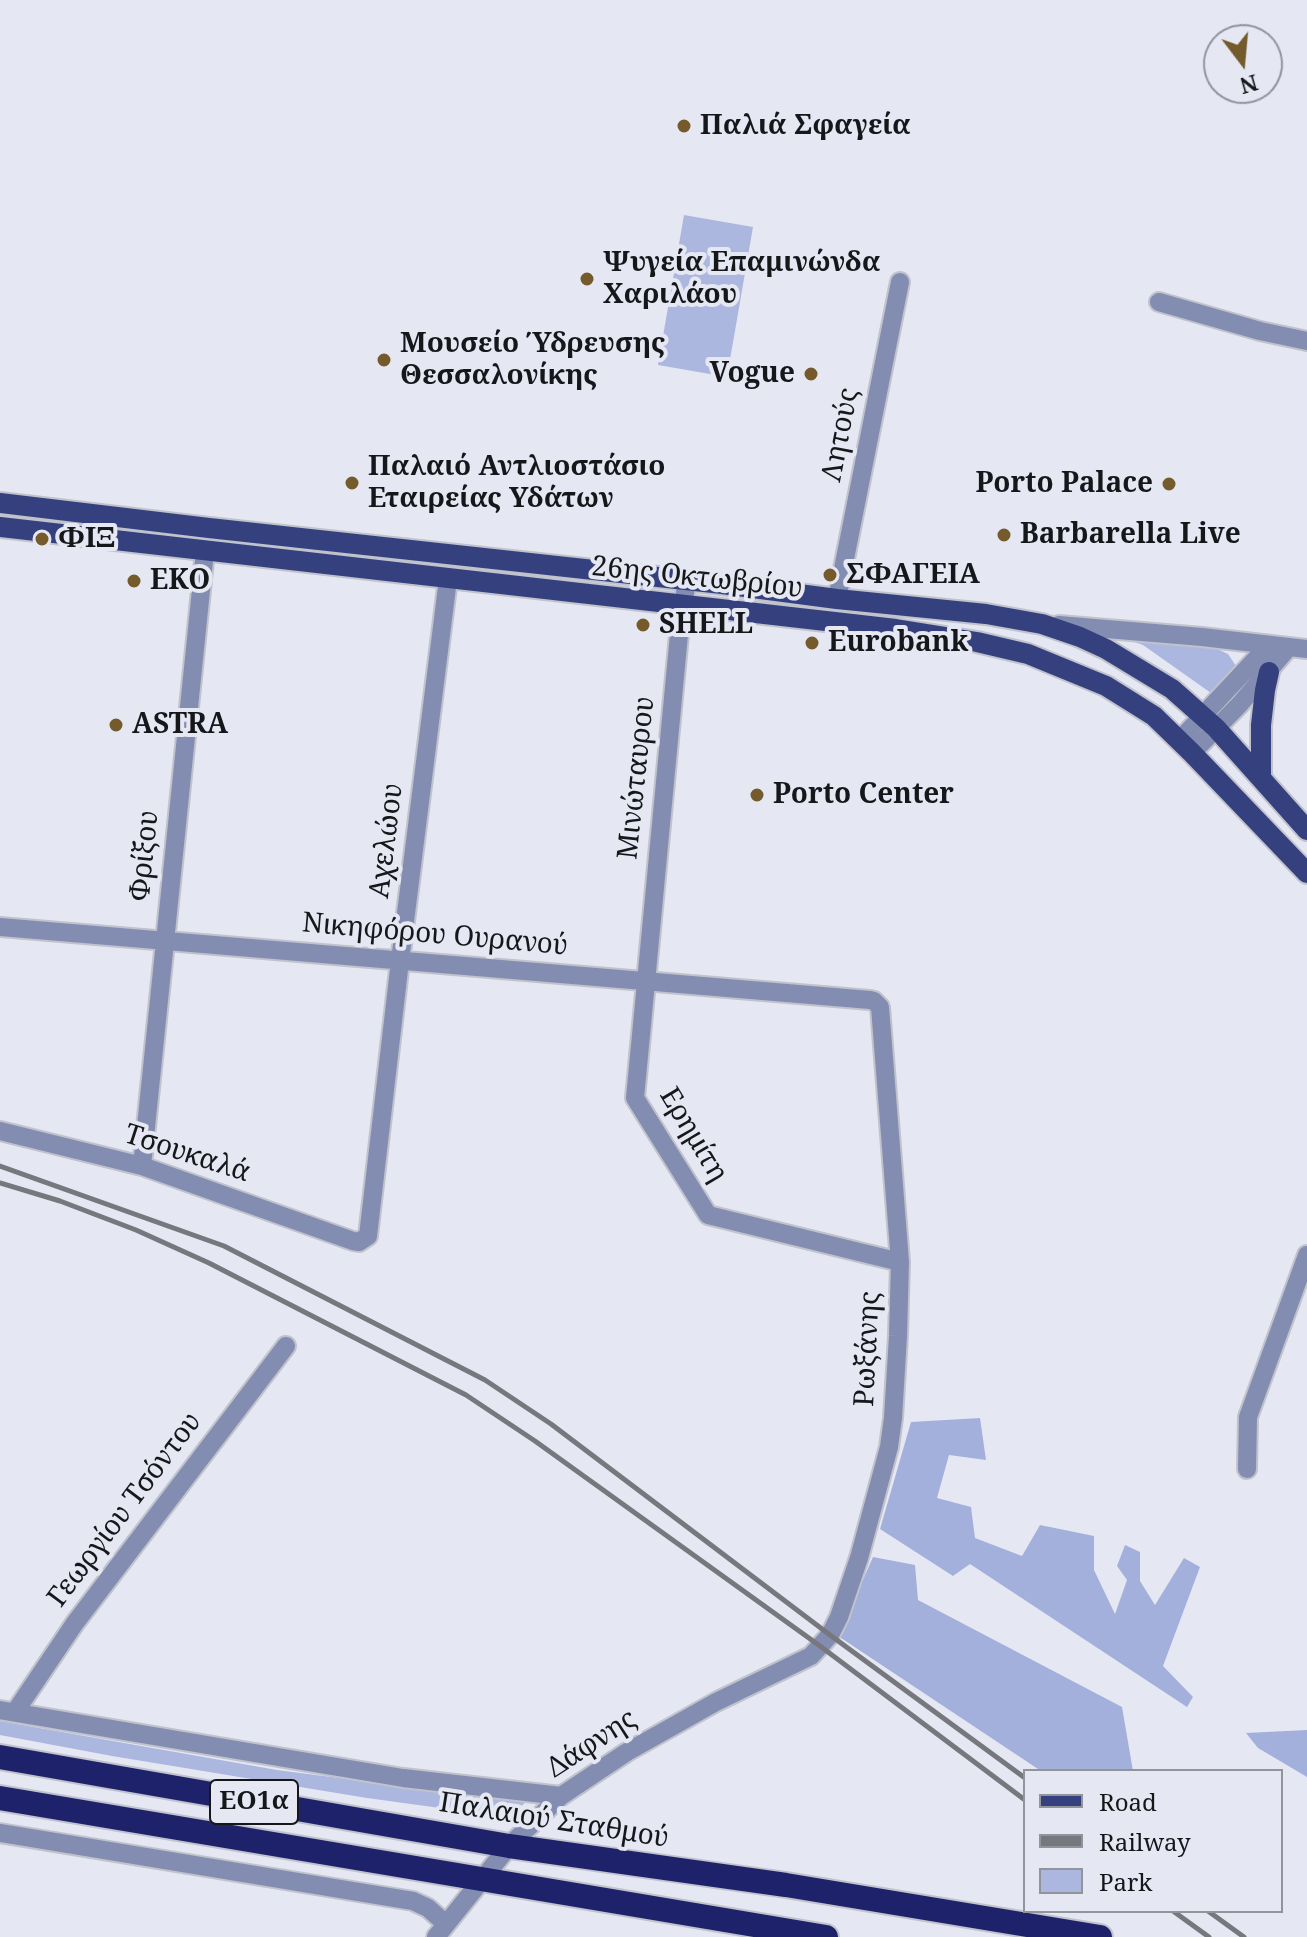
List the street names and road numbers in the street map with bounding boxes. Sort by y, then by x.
street label: Λητούς [815,385,867,485]
street label: 26ης Οκτωβρίου [590,550,804,606]
street label: Μινώταυρου [612,695,662,861]
street label: Αχελώου [363,782,411,900]
street label: Φρίξου [124,809,166,903]
street label: Νικηφόρου Ουρανού [301,907,569,963]
street label: Ερημίτη [652,1082,734,1188]
street label: Τσουκαλά [120,1118,254,1190]
street label: Ρωξάνης [848,1291,888,1407]
street label: Γεωργίου Τσόντου [41,1406,209,1614]
street label: Δάφνης [541,1703,643,1785]
road number: ΕΟ1α [210,1780,298,1824]
street label: Παλαιού Σταθμού [437,1786,671,1856]

